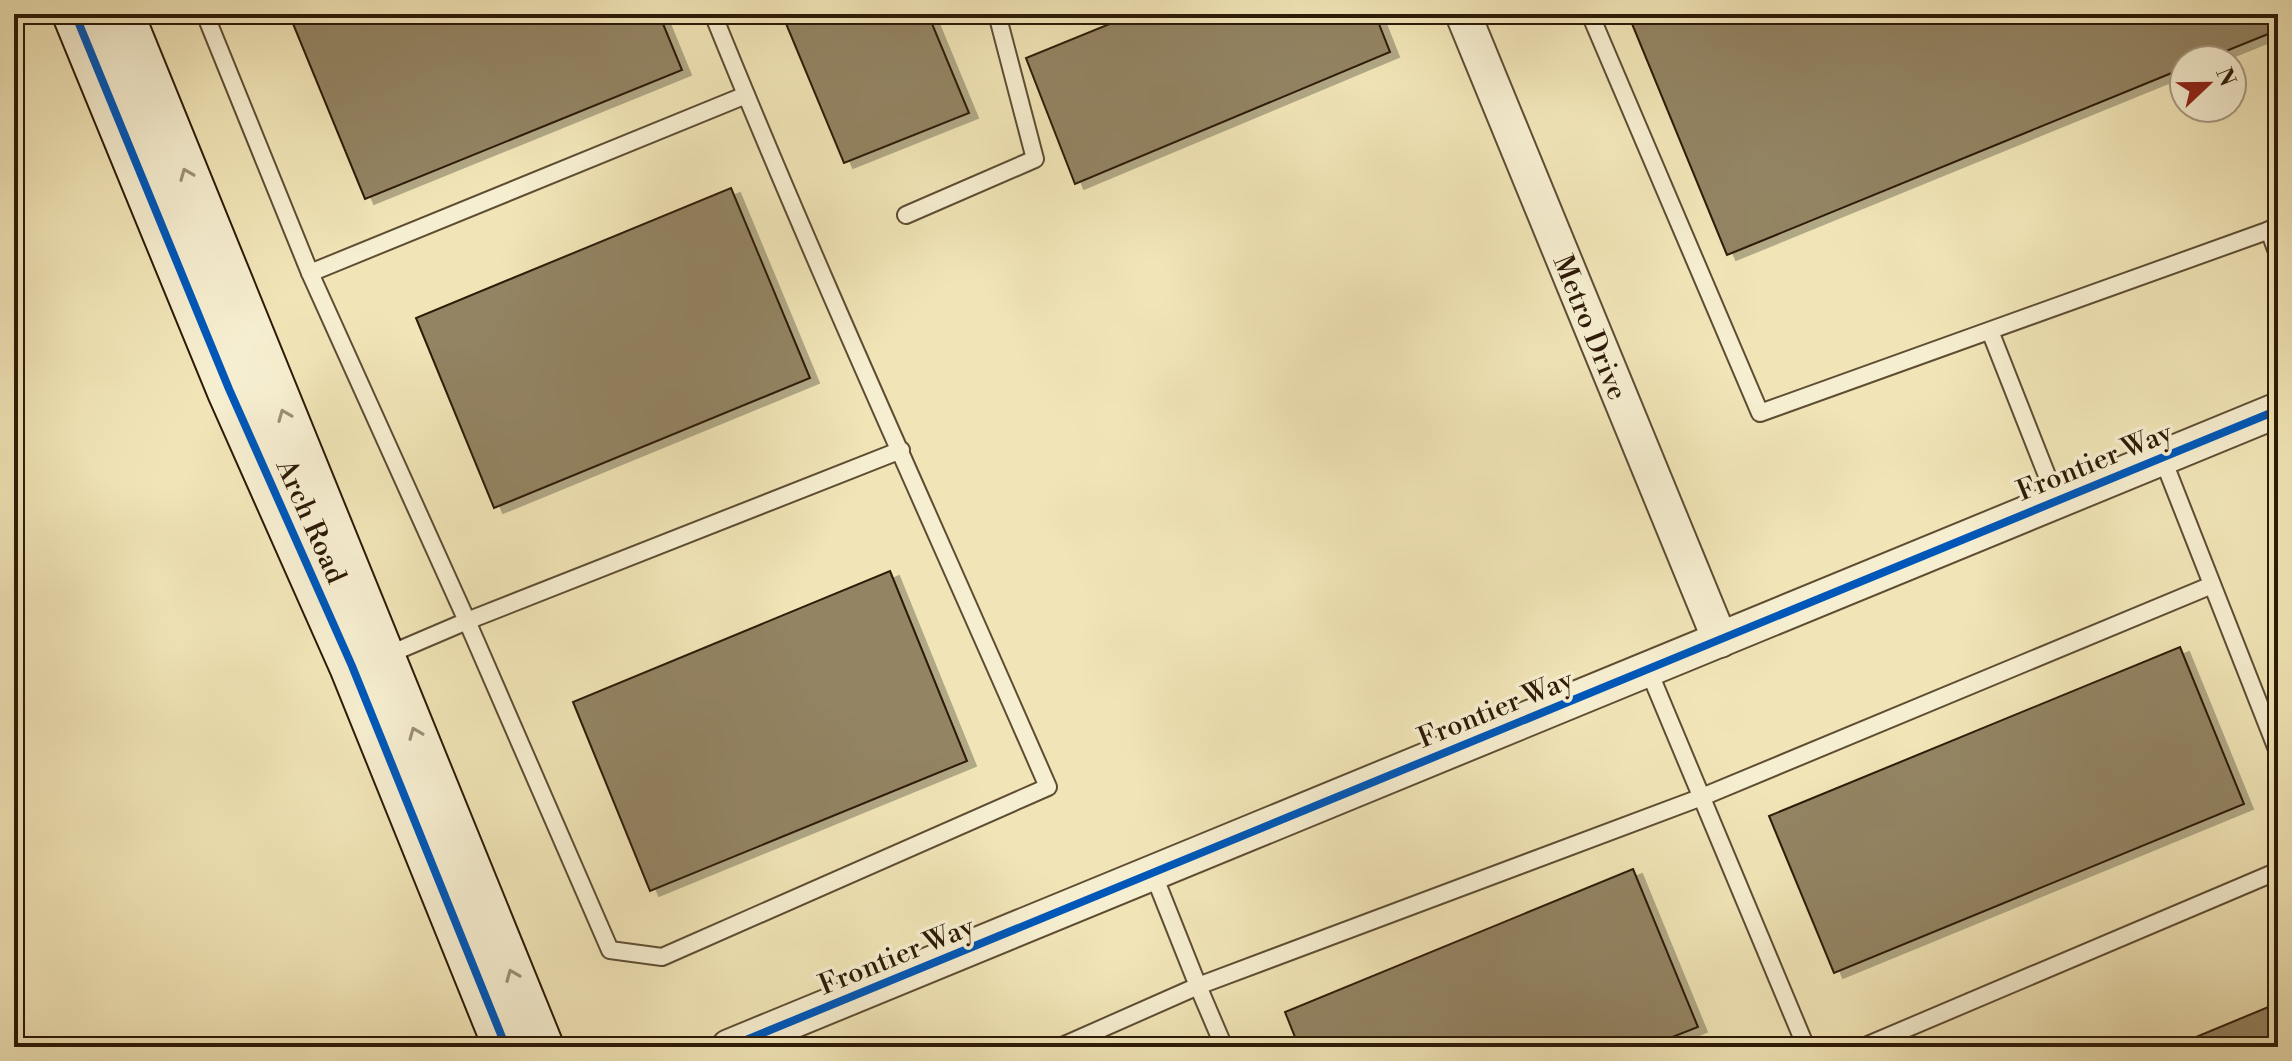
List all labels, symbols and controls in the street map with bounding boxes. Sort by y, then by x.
north arrow [2168,44,2248,124]
text: N [2209,64,2241,91]
one-way arrow [179,168,196,182]
street label: Metro Drive [1545,250,1635,405]
one-way arrow [277,409,293,423]
street label: Frontier Way [2012,415,2178,509]
street label: Arch Road [267,453,354,589]
street label: Frontier Way [1413,662,1579,756]
one-way arrow [408,727,424,741]
street label: Frontier Way [814,909,980,1003]
one-way arrow [505,969,521,983]

